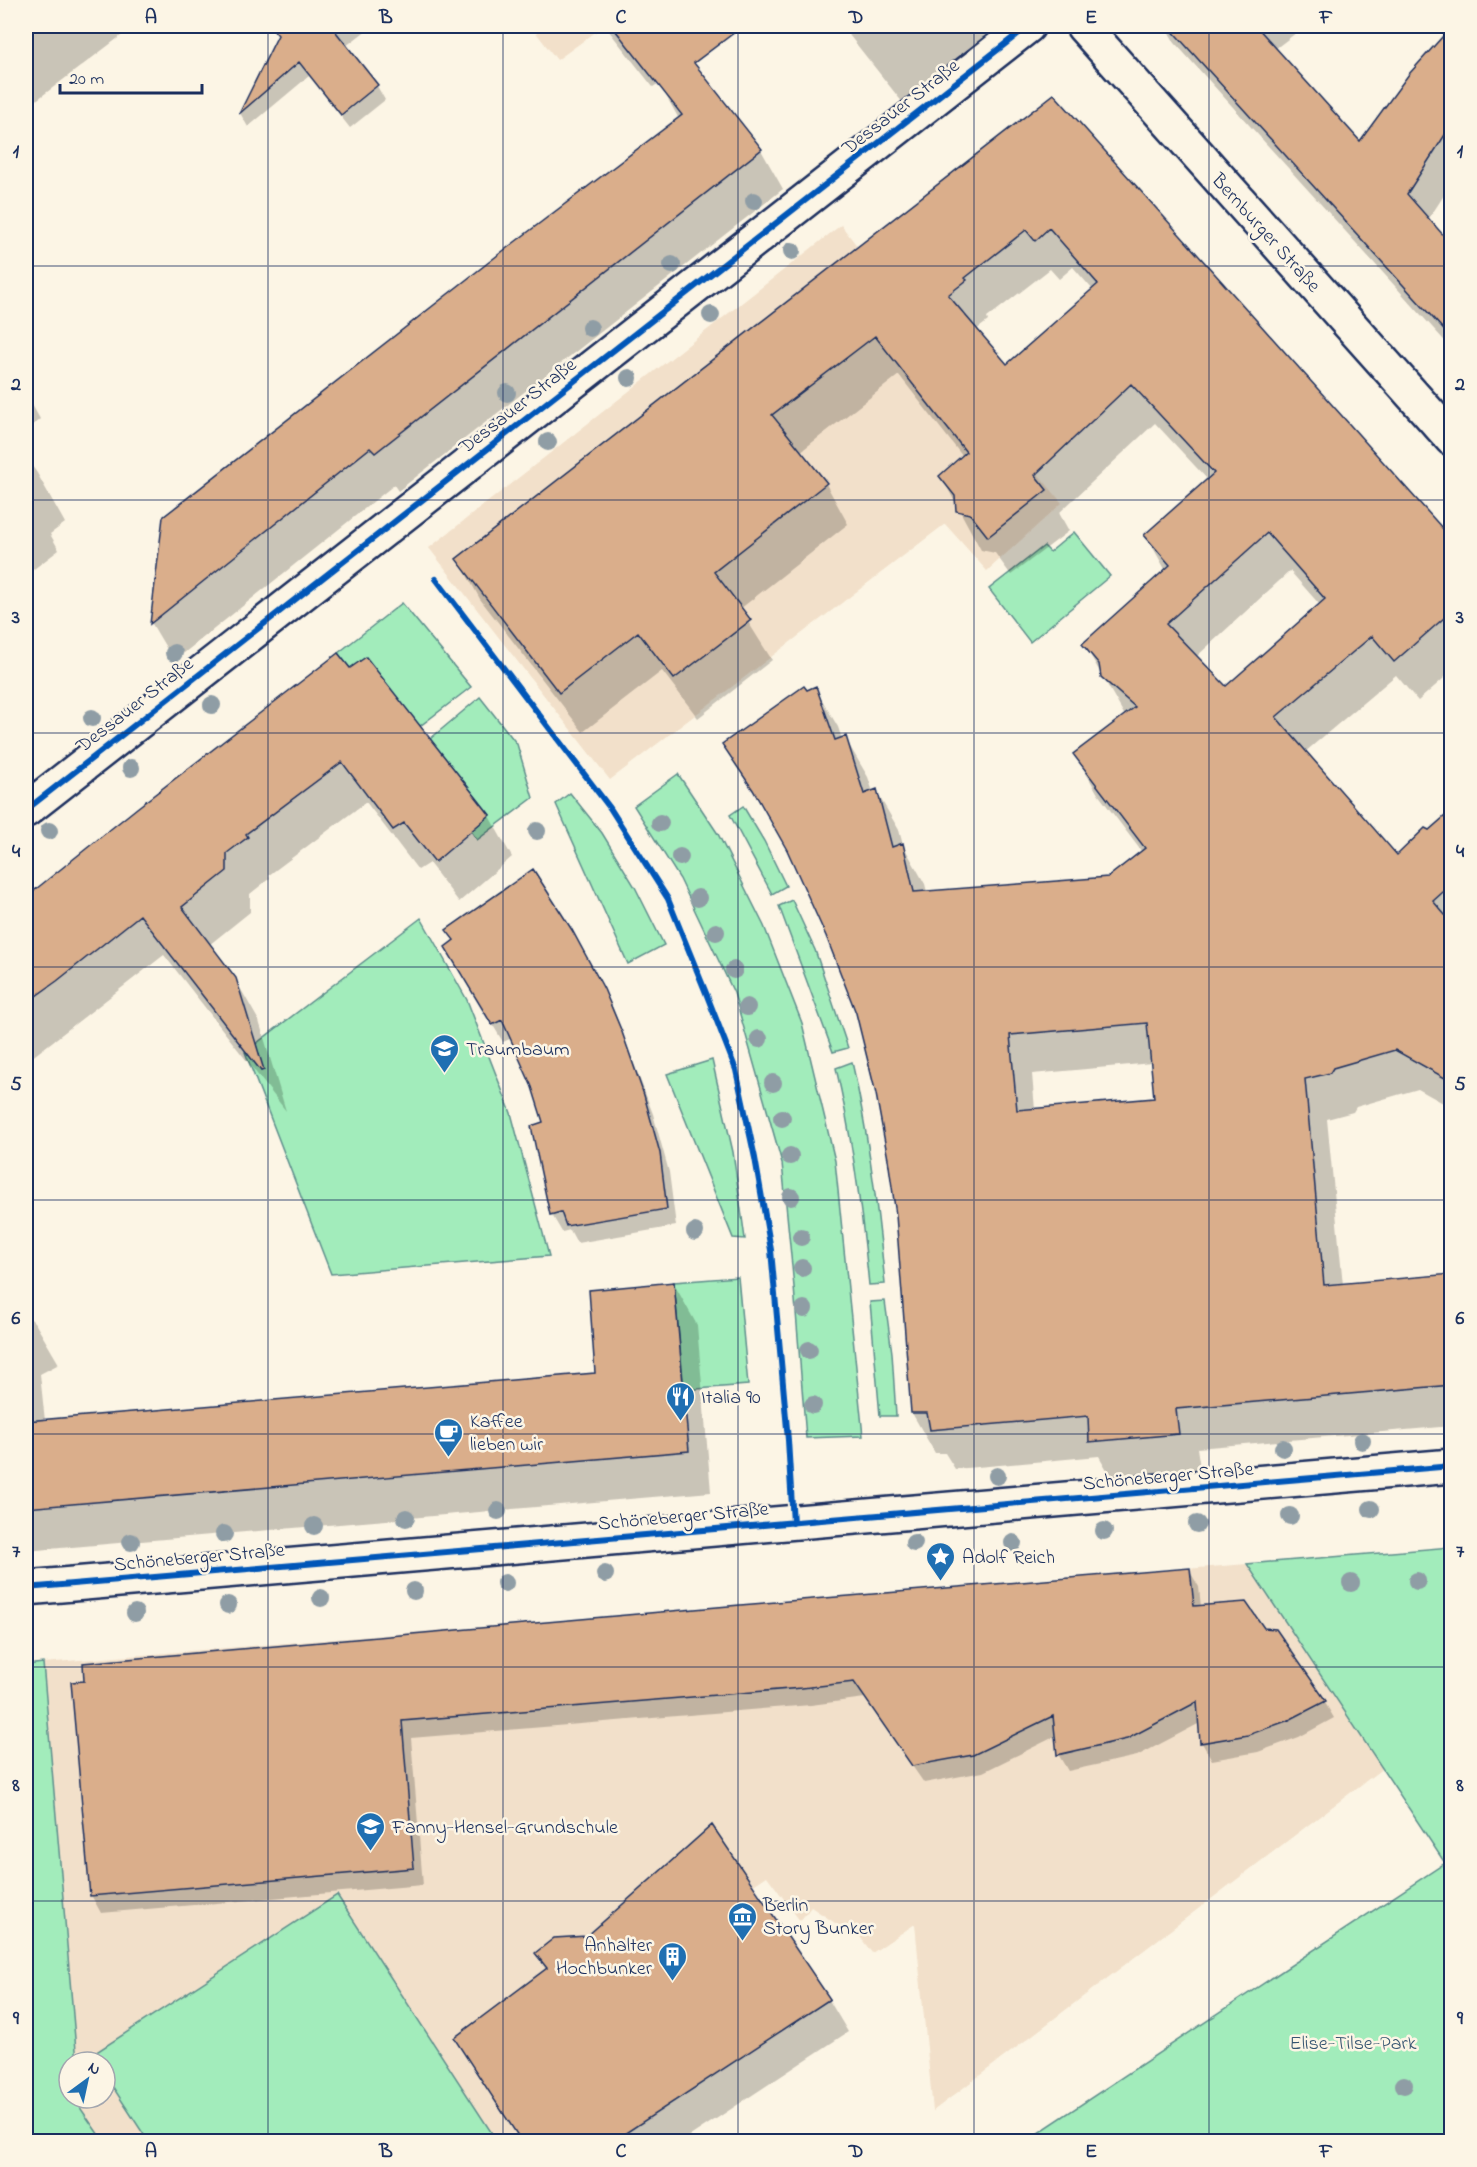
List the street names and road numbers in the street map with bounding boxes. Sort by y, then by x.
street label: Dessauer Straße [836,53,967,164]
street label: Bernburger Straße [1202,167,1327,300]
street label: Dessauer Straße [453,352,584,463]
street label: Dessauer Straße [70,651,201,762]
street label: Schöneberger Straße [1082,1456,1255,1500]
street label: Schöneberger Straße [597,1496,770,1540]
street label: Schöneberger Straße [113,1537,286,1581]

